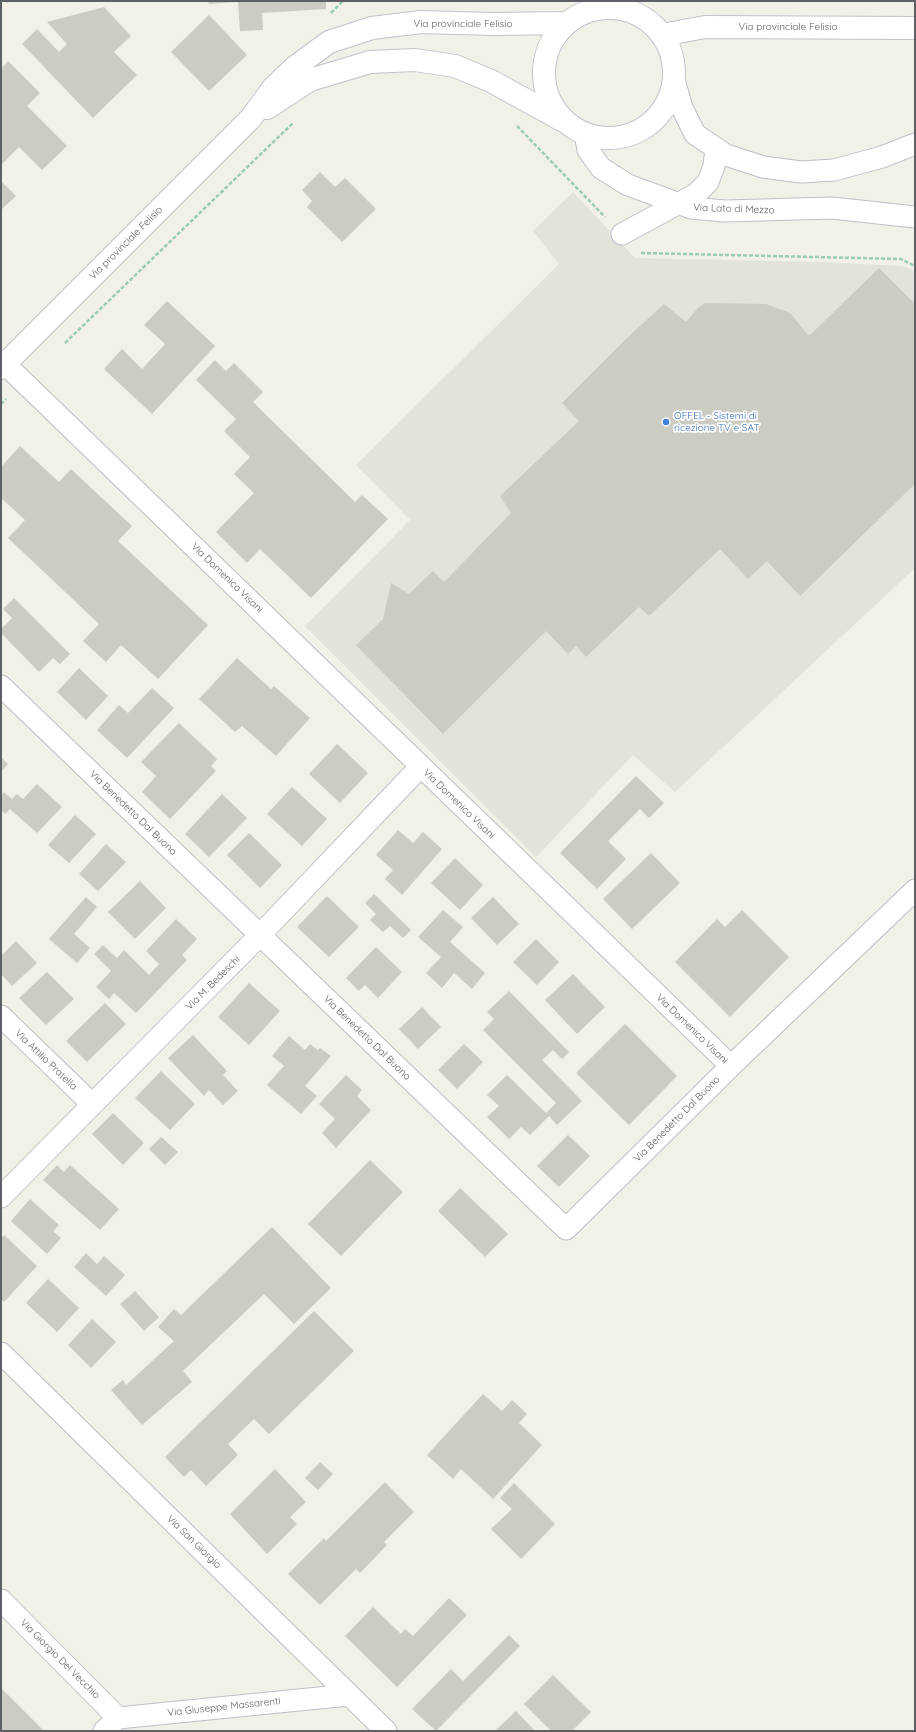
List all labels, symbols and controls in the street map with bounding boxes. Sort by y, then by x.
street label: Via provinciale Felisio [414,18,512,30]
street label: Via provinciale Felisio [739,21,837,33]
street label: Via Lato di Mezzo [693,202,775,216]
street label: Via provinciale Felisio [87,204,165,282]
place label: OFFEL - Sistemi di ricezione TV e SAT [674,410,759,434]
marker: OFFEL - Sistemi di ricezione TV e SAT [661,417,671,427]
street label: Via Domenico Visani [189,541,265,615]
street label: Via Domenico Visani [421,767,497,841]
street label: Via Benedetto Dal Buono [87,768,179,858]
street label: Via M. Bedeschi [183,953,243,1013]
street label: Via Domenico Visani [654,992,730,1066]
street label: Via Benedetto Dal Buono [321,993,413,1083]
street label: Via Attilio Pratella [13,1027,79,1093]
street label: Via Benedetto Dal Buono [631,1073,723,1165]
street label: Via San Giorgio [164,1513,224,1571]
street label: Via Giorgio Del Vecchio [18,1617,102,1701]
street label: Via Giuseppe Massarenti [167,1695,281,1719]

